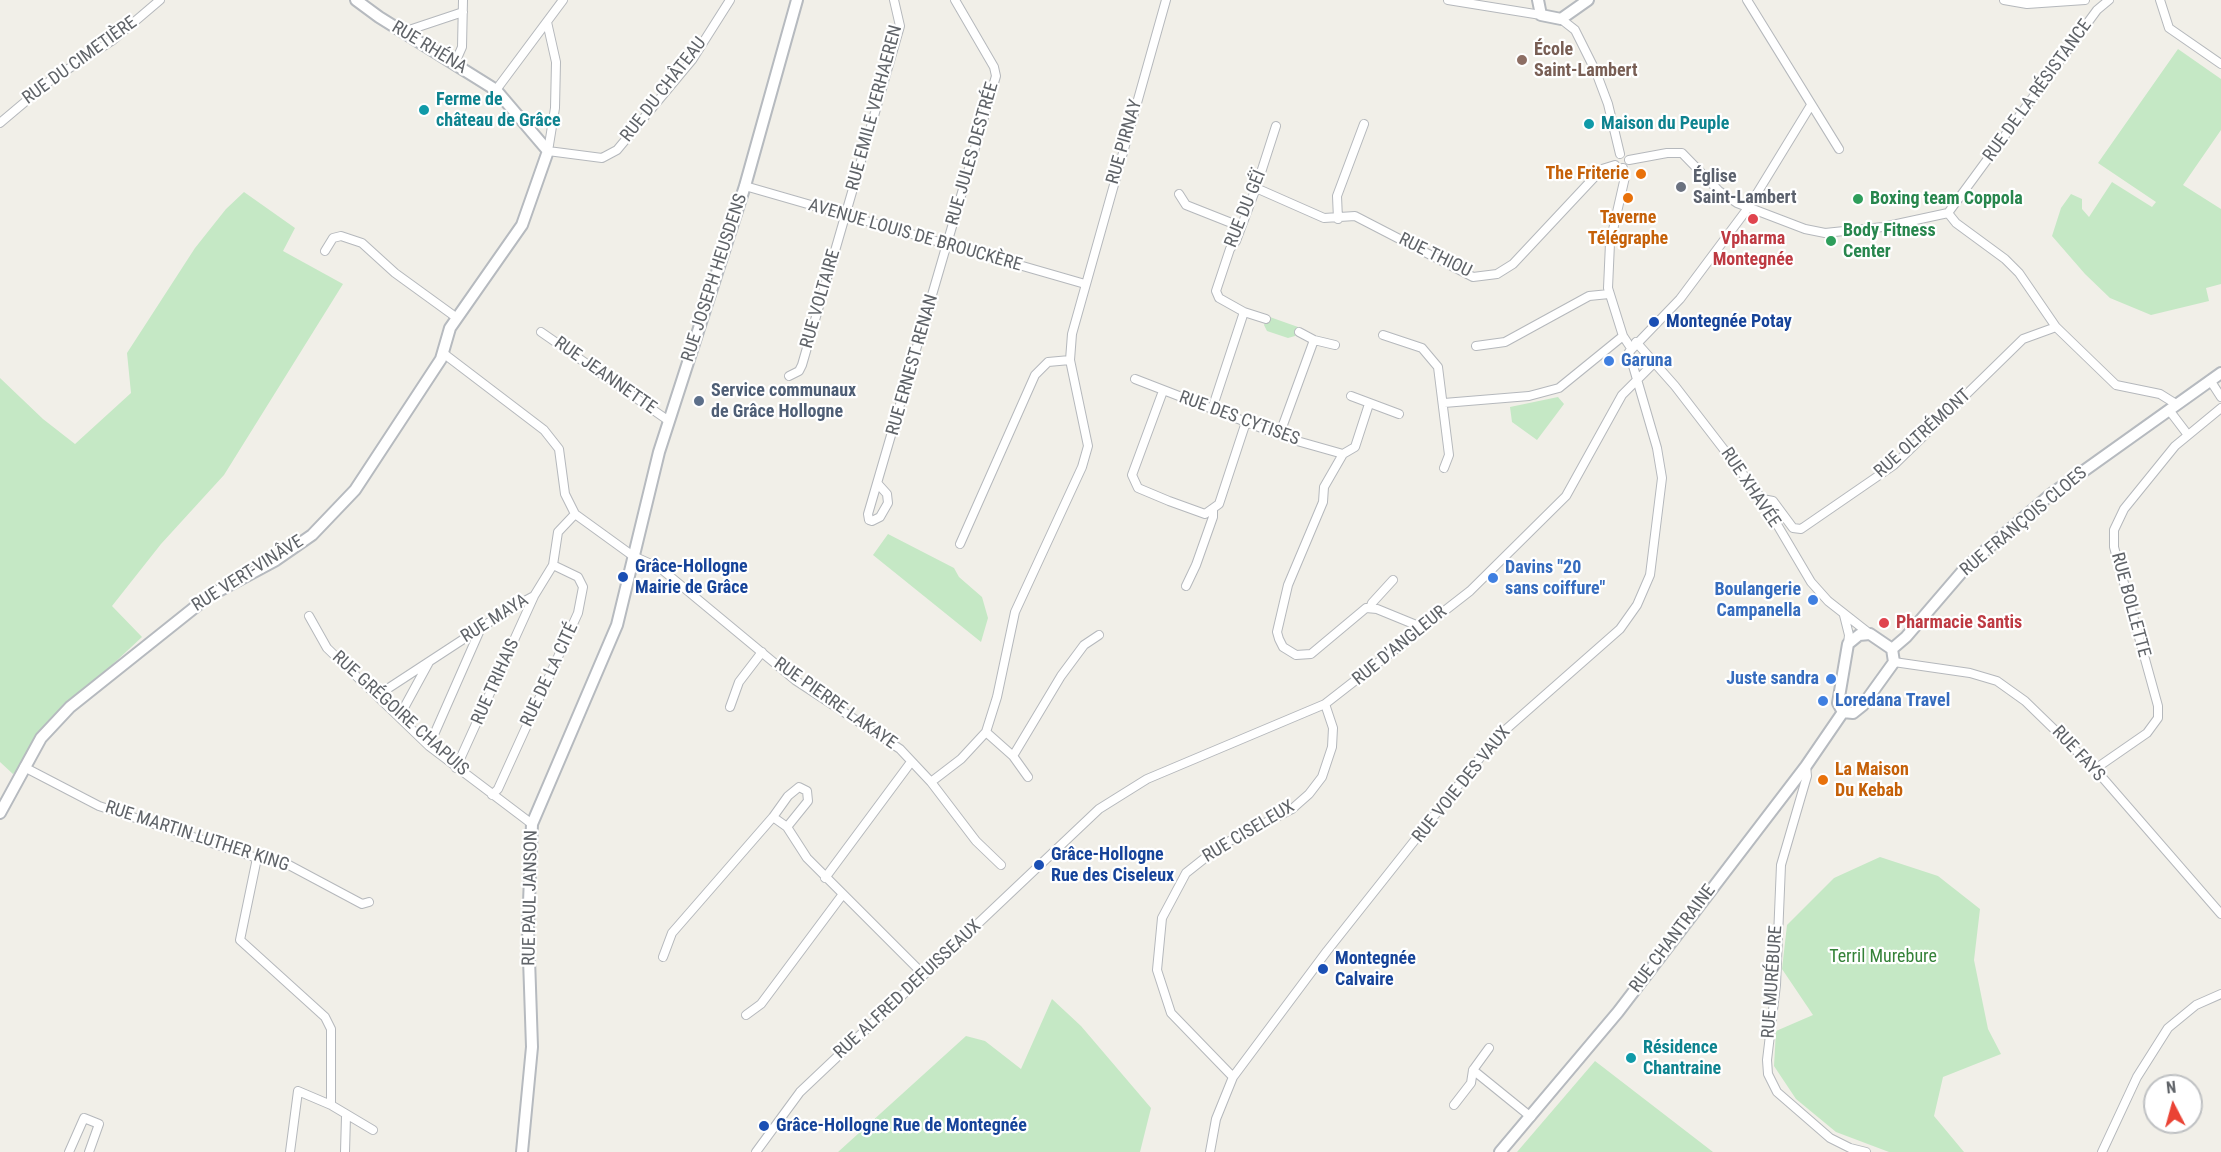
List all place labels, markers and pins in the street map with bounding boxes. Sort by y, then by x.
place label: École Saint-Lambert [1534,39,1637,82]
marker: École Saint-Lambert [1515,53,1529,67]
place label: Ferme de château de Grâce [436,89,561,132]
marker: Ferme de château de Grâce [417,103,431,117]
place label: Maison du Peuple [1601,113,1729,135]
marker: Maison du Peuple [1582,117,1596,131]
place label: The Friterie [1546,163,1629,185]
place label: Église Saint-Lambert [1693,166,1796,208]
marker: The Friterie [1634,167,1648,181]
marker: Église Saint-Lambert [1674,180,1688,194]
place label: Boxing team Coppola [1870,188,2023,210]
marker: Taverne Télégraphe [1621,191,1635,205]
marker: Boxing team Coppola [1851,192,1865,206]
place label: Taverne Télégraphe [1588,207,1668,250]
marker: Vpharma Montegnée [1746,212,1760,226]
place label: Body Fitness Center [1843,220,1936,262]
place label: Vpharma Montegnée [1713,228,1793,270]
marker: Body Fitness Center [1824,234,1838,248]
place label: Montegnée Potay [1666,311,1792,333]
marker: Montegnée Potay [1647,315,1661,329]
place label: Garuna [1621,350,1672,372]
marker: Garuna [1602,354,1616,368]
place label: Service communaux de Grâce Hollogne [711,380,856,422]
marker: Service communaux de Grâce Hollogne [692,394,706,408]
place label: Grâce-Hollogne Mairie de Grâce [635,556,748,598]
place label: Davins "20 sans coiffure" [1505,557,1605,600]
marker: Grâce-Hollogne Mairie de Grâce [616,570,630,584]
marker: Davins "20 sans coiffure" [1486,571,1500,585]
place label: Boulangerie Campanella [1714,579,1801,622]
marker: Boulangerie Campanella [1806,593,1820,607]
place label: Pharmacie Santis [1896,612,2022,634]
marker: Pharmacie Santis [1877,616,1891,630]
place label: Juste sandra [1726,668,1819,690]
marker: Juste sandra [1824,672,1838,686]
place label: Loredana Travel [1835,690,1950,712]
marker: Loredana Travel [1816,694,1830,708]
place label: La Maison Du Kebab [1835,759,1909,802]
marker: La Maison Du Kebab [1816,773,1830,787]
place label: Grâce-Hollogne Rue des Ciseleux [1051,844,1174,886]
marker: Grâce-Hollogne Rue des Ciseleux [1032,858,1046,872]
place label: Montegnée Calvaire [1335,948,1416,990]
marker: Montegnée Calvaire [1316,962,1330,976]
place label: Résidence Chantraine [1643,1037,1721,1080]
marker: Résidence Chantraine [1624,1051,1638,1065]
place label: Grâce-Hollogne Rue de Montegnée [776,1115,1027,1137]
marker: Grâce-Hollogne Rue de Montegnée [757,1119,771,1133]

